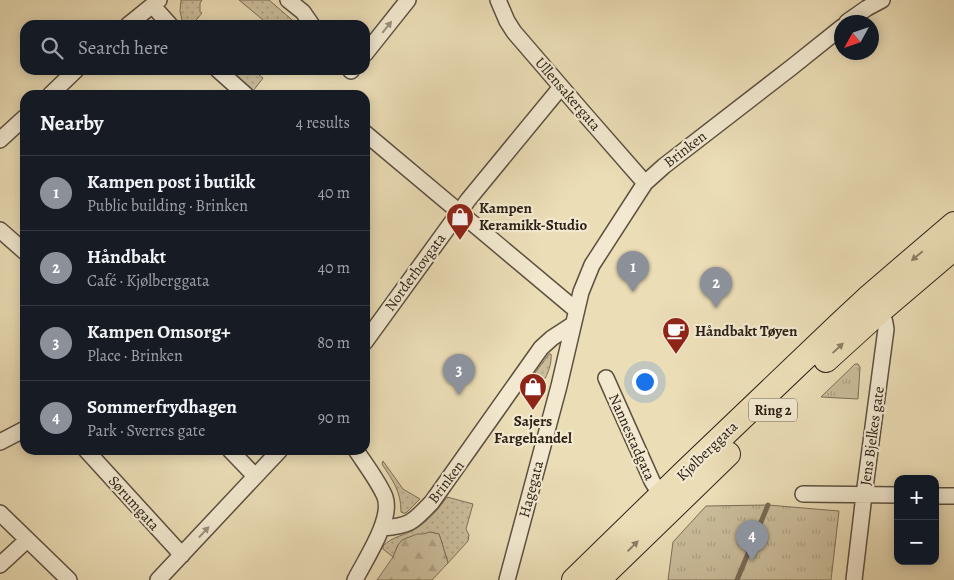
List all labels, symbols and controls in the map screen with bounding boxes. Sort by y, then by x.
north arrow [834,15,879,60]
search box [20,20,370,75]
one-way arrow [381,21,392,34]
icon: search [38,34,66,62]
text: Search here [78,35,168,61]
street label: Ullensakergata [530,53,606,135]
text: Nearby [40,109,103,137]
text: 4 results [296,112,350,134]
street label: Brinken [659,126,711,172]
text: Kampen post i butikk [87,169,255,195]
text: 1 [53,182,59,204]
text: 40 m [318,182,350,204]
text: Public building · Brinken [87,195,248,217]
place label: Kampen Keramikk-Studio [479,198,587,235]
shop icon: Kampen Keramikk-Studio [445,202,475,241]
street label: Norderhovgata [380,229,450,315]
text: Håndbakt [87,244,166,270]
one-way arrow [910,250,923,261]
pin: 1 [617,251,649,292]
text: 2 [52,257,60,279]
text: 40 m [318,257,350,279]
pin: 2 [700,267,732,308]
text: Café · Kjølberggata [87,270,210,292]
cafe icon: Håndbakt Tøyen [661,316,691,355]
text: Kampen Omsorg+ [87,319,231,345]
place label: Håndbakt Tøyen [695,321,798,341]
text: 3 [53,332,59,354]
text: 80 m [317,332,350,354]
one-way arrow [832,343,845,354]
text: Place · Brinken [87,345,183,367]
pin: 3 [443,354,475,395]
your location [632,369,658,395]
shop icon: Sajers Fargehandel [518,372,548,411]
street label: Jens Bjelkes gate [855,385,889,487]
street label: Nannestadgata [604,390,660,484]
text: Sommerfrydhagen [87,394,237,420]
road number: Ring 2 [749,398,797,422]
text: 4 [52,407,60,429]
text: 90 m [318,407,350,429]
place label: Sajers Fargehandel [494,411,572,448]
street label: Kjølberggata [672,417,742,485]
text: Park · Sverres gate [87,420,205,442]
street label: Brinken [423,456,469,508]
street label: Hagegata [514,458,548,520]
street label: Sørumgata [104,471,164,535]
map controls [894,475,939,565]
button: + [894,475,939,520]
pin: 4 [736,520,768,561]
button: − [894,520,939,565]
one-way arrow [198,525,209,538]
one-way arrow [627,540,639,552]

